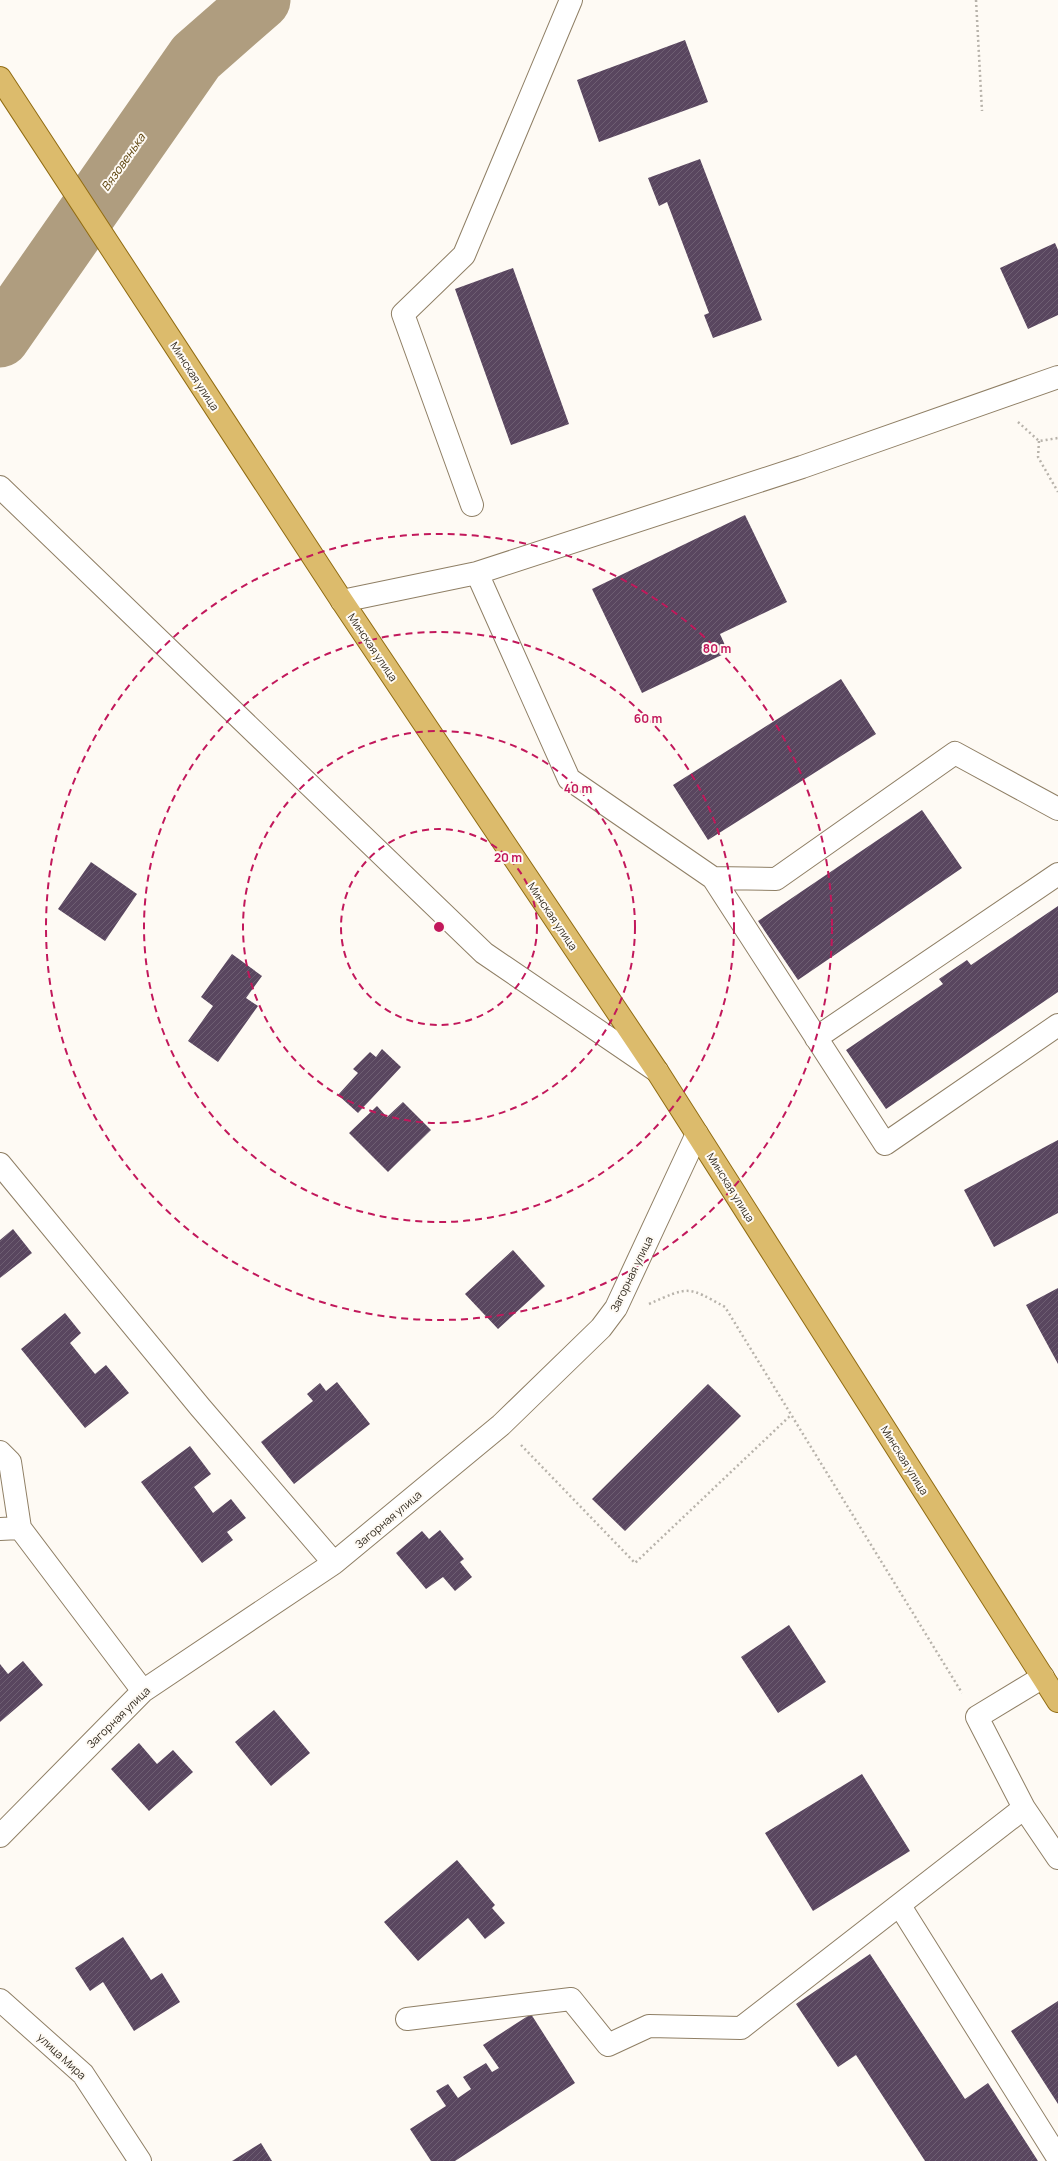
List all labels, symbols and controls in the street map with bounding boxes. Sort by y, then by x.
water label: Вязовенька [97,129,150,194]
street label: Минская улица [167,339,223,413]
street label: Минская улица [345,610,401,684]
text: 80 m [703,640,731,657]
text: 60 m [634,710,662,727]
text: 40 m [564,780,592,797]
text: 20 m [494,849,522,866]
street label: Минская улица [525,879,581,953]
centre of rings [432,920,446,934]
street label: Минская улица [704,1150,758,1224]
street label: Загорная улица [606,1234,656,1314]
street label: Минская улица [878,1423,932,1497]
street label: Загорная улица [352,1487,424,1551]
street label: Загорная улица [83,1683,153,1751]
street label: улица Мира [34,2030,90,2082]

